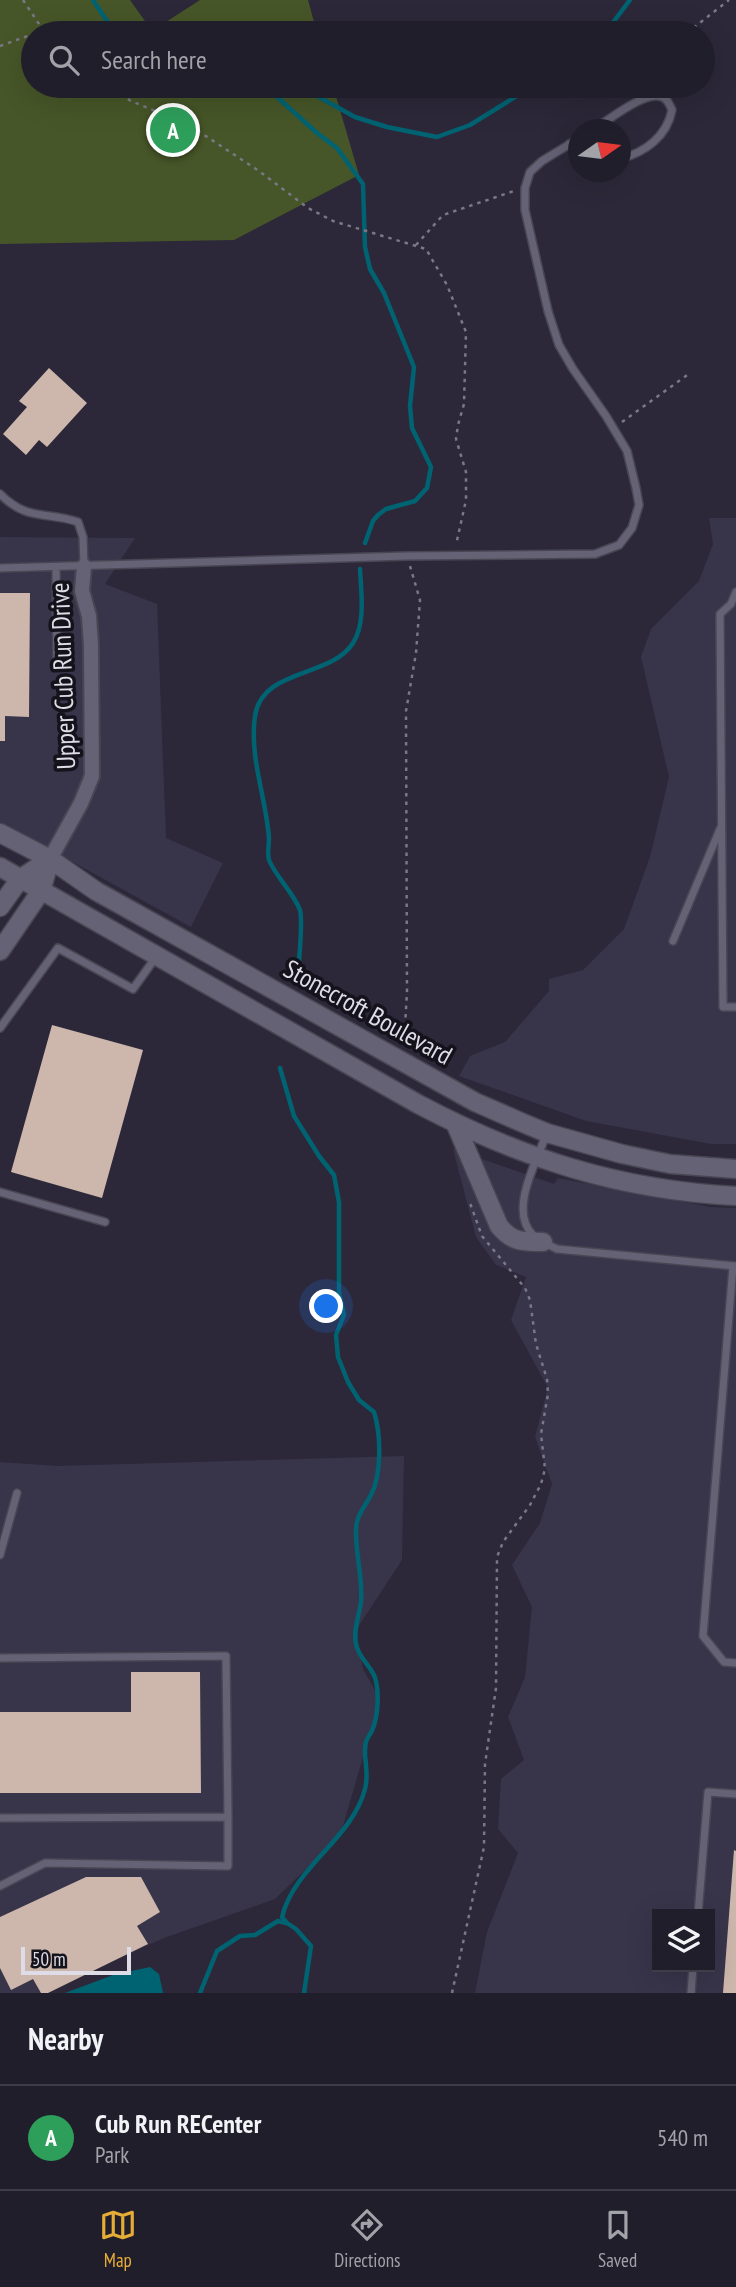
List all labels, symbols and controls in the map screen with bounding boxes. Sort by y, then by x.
search box [21,21,715,98]
icon: search [45,41,83,79]
text: Search here [101,43,207,76]
pin: A [150,104,196,156]
north arrow [568,119,631,182]
street label: Upper Cub Run Drive [43,582,82,770]
street label: Stonecroft Boulevard [278,952,458,1071]
your location [309,1289,343,1323]
map controls [652,1909,715,1972]
button: layers [652,1909,715,1972]
scale bar [21,1944,131,1976]
text: 50 m [32,1947,66,1971]
text: Nearby [28,2019,103,2058]
text: Cub Run RECenter [95,2107,261,2140]
text: A [45,2123,57,2152]
text: 540 m [657,2123,708,2152]
text: Park [95,2140,129,2169]
tab: Map [99,2206,137,2272]
tab: Directions [334,2206,400,2272]
tab: Saved [598,2206,637,2272]

